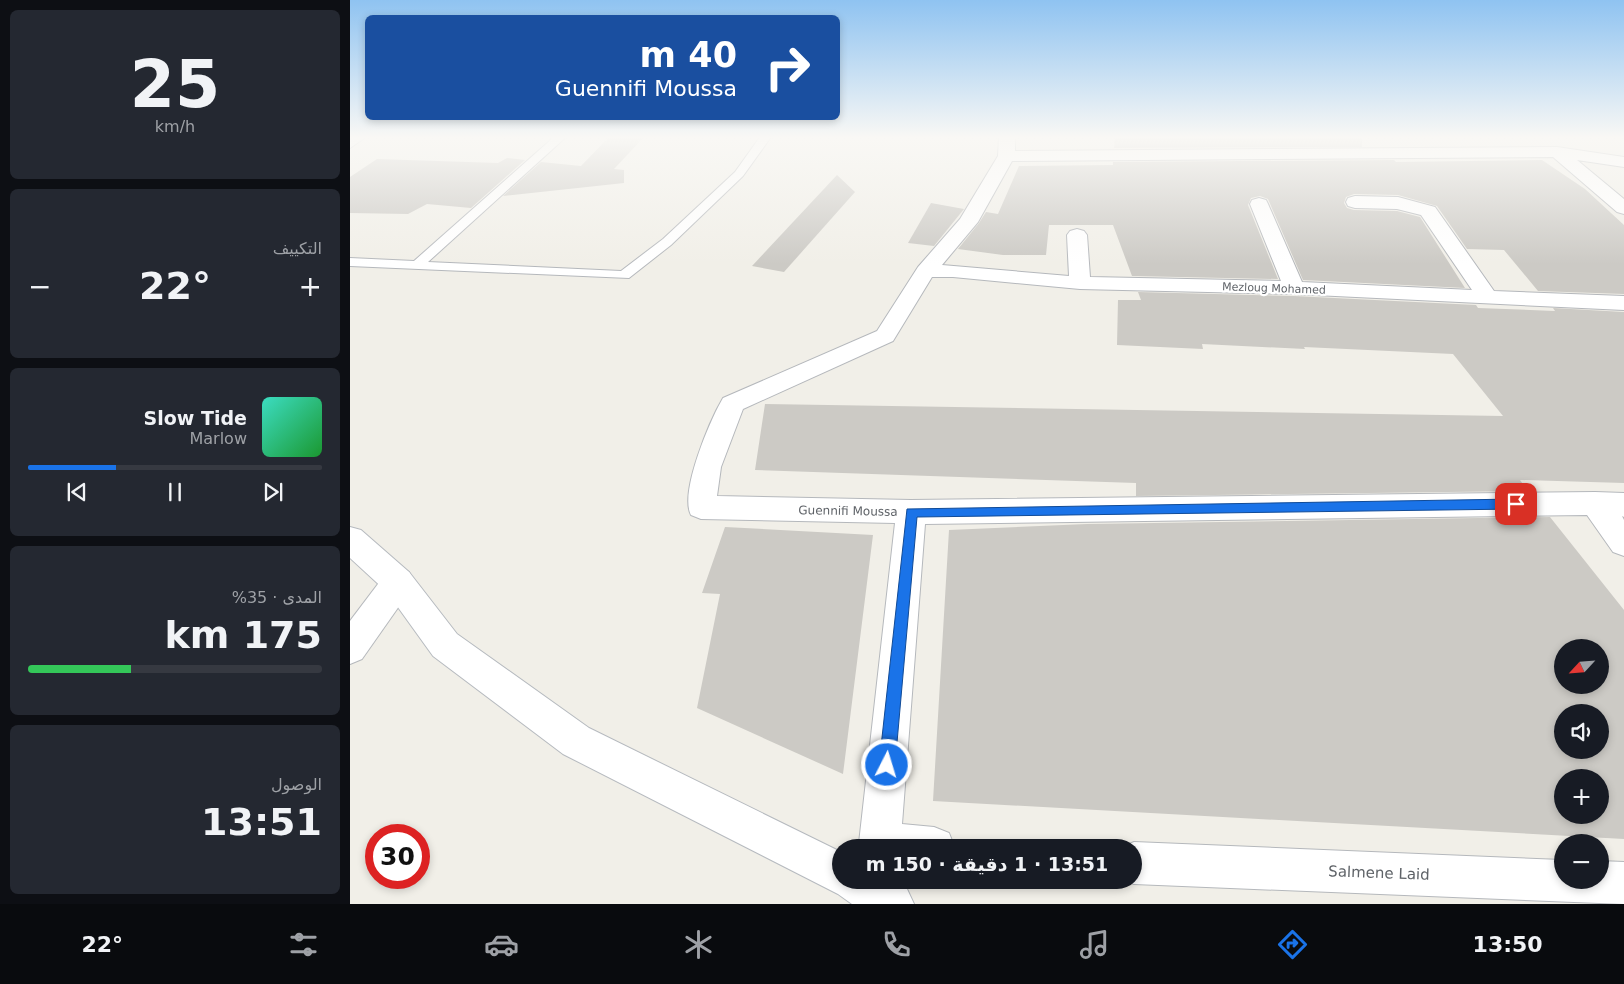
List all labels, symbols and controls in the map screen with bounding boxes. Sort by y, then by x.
text: 40 m [640,35,737,75]
icon: right [755,35,820,100]
text: 25 [130,47,220,122]
text: Guennifi Moussa [555,76,737,101]
text: km/h [155,117,195,136]
text: التكييف [273,239,322,258]
text: 22° [139,264,211,308]
text: − [28,270,51,303]
text: + [299,270,322,303]
street label: Mezloug Mohamed [1222,280,1326,297]
text: Slow Tide [144,407,247,429]
text: Marlow [189,429,247,448]
icon: previous [63,478,91,506]
icon: pause [161,478,189,506]
icon: next [259,478,287,506]
pin [1495,483,1537,525]
icon: arrive [1502,490,1530,518]
street label: Guennifi Moussa [798,503,898,519]
text: المدى · 35% [232,588,322,607]
text: 175 km [165,613,322,657]
north arrow [1554,639,1609,694]
map controls [1554,639,1609,889]
button: sound [1554,704,1609,759]
position arrow [860,738,912,790]
button: + [1554,769,1609,824]
text: الوصول [271,775,322,794]
text: 13:51 [201,800,322,844]
speed limit sign: 30 [365,824,430,889]
button: − [1554,834,1609,889]
text: 13:51 · 1 دقيقة · 150 m [866,853,1108,875]
street label: Salmene Laid [1328,862,1430,884]
icon: filters [286,927,321,962]
icon: car [484,927,519,962]
icon: climate [681,927,716,962]
icon: phone [879,927,914,962]
icon: music [1077,927,1112,962]
icon: directions [1275,927,1310,962]
text: 22° [81,932,123,957]
text: 13:50 [1473,932,1543,957]

